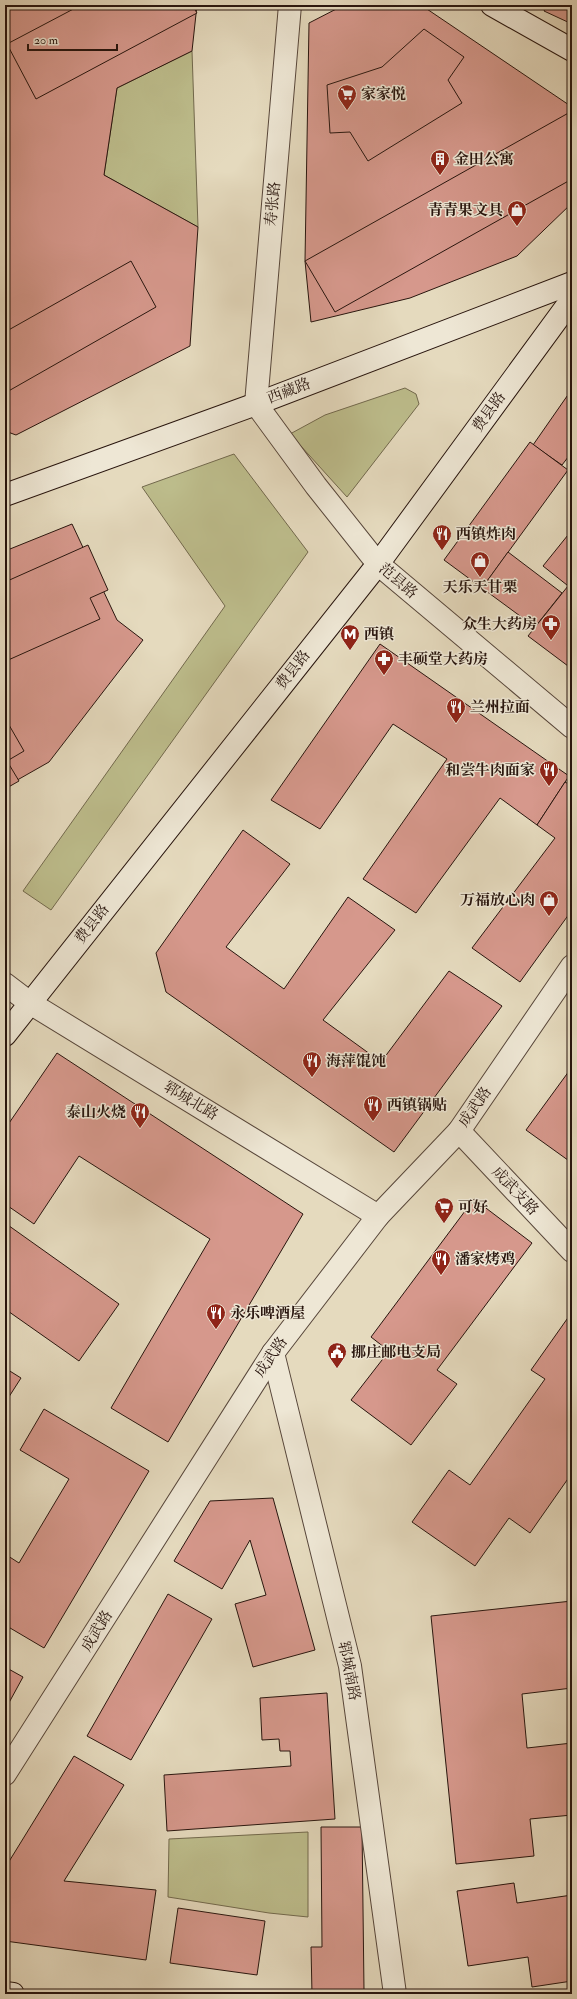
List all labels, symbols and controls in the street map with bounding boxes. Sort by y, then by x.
scale bar [28,26,117,52]
text: 20 m [34,33,59,48]
supermarket icon: 家家悦 [336,83,358,111]
place label: 家家悦 [361,85,406,104]
building icon: 金田公寓 [429,148,451,176]
place label: 金田公寓 [454,150,514,169]
street label: 寿张路 [262,181,284,227]
shop icon: 青青果文具 [506,199,528,227]
place label: 青青果文具 [428,201,503,220]
street label: 西藏路 [265,374,313,408]
street label: 费县路 [468,388,510,436]
restaurant icon: 西镇炸肉 [431,523,453,551]
place label: 西镇炸肉 [456,525,516,544]
shop icon: 天乐天甘栗 [469,550,491,578]
street label: 范县路 [375,559,421,603]
place label: 天乐天甘栗 [442,578,518,597]
pharmacy icon: 众生大药房 [540,613,562,641]
place label: 众生大药房 [462,615,537,634]
metro station icon: 西镇 [339,623,361,651]
place label: 西镇 [364,625,394,644]
street label: 费县路 [272,646,314,694]
pharmacy icon: 丰硕堂大药房 [373,648,395,676]
place label: 丰硕堂大药房 [398,650,488,669]
restaurant icon: 兰州拉面 [445,696,467,724]
place label: 兰州拉面 [470,698,530,717]
restaurant icon: 和尝牛肉面家 [538,759,560,787]
place label: 和尝牛肉面家 [445,761,535,780]
shop icon: 万福放心肉 [538,889,560,917]
place label: 万福放心肉 [460,891,535,910]
street label: 费县路 [71,900,113,948]
restaurant icon: 海萍馄饨 [301,1050,323,1078]
place label: 海萍馄饨 [326,1052,386,1071]
street label: 郓城北路 [160,1077,222,1125]
street label: 成武路 [454,1083,496,1131]
restaurant icon: 西镇锅贴 [362,1094,384,1122]
place label: 西镇锅贴 [387,1096,447,1115]
restaurant icon: 泰山火烧 [129,1101,151,1129]
place label: 泰山火烧 [66,1103,126,1122]
street label: 成武支路 [488,1163,542,1219]
supermarket icon: 可好 [433,1196,455,1224]
place label: 可好 [458,1198,488,1217]
restaurant icon: 潘家烤鸡 [430,1248,452,1276]
place label: 潘家烤鸡 [455,1250,515,1269]
restaurant icon: 永乐啤酒屋 [205,1302,227,1330]
place label: 永乐啤酒屋 [230,1304,305,1323]
street label: 成武路 [250,1333,292,1381]
public building icon: 挪庄邮电支局 [326,1341,348,1369]
place label: 挪庄邮电支局 [351,1343,441,1362]
street label: 成武路 [77,1607,117,1655]
street label: 郓城南路 [334,1640,364,1702]

